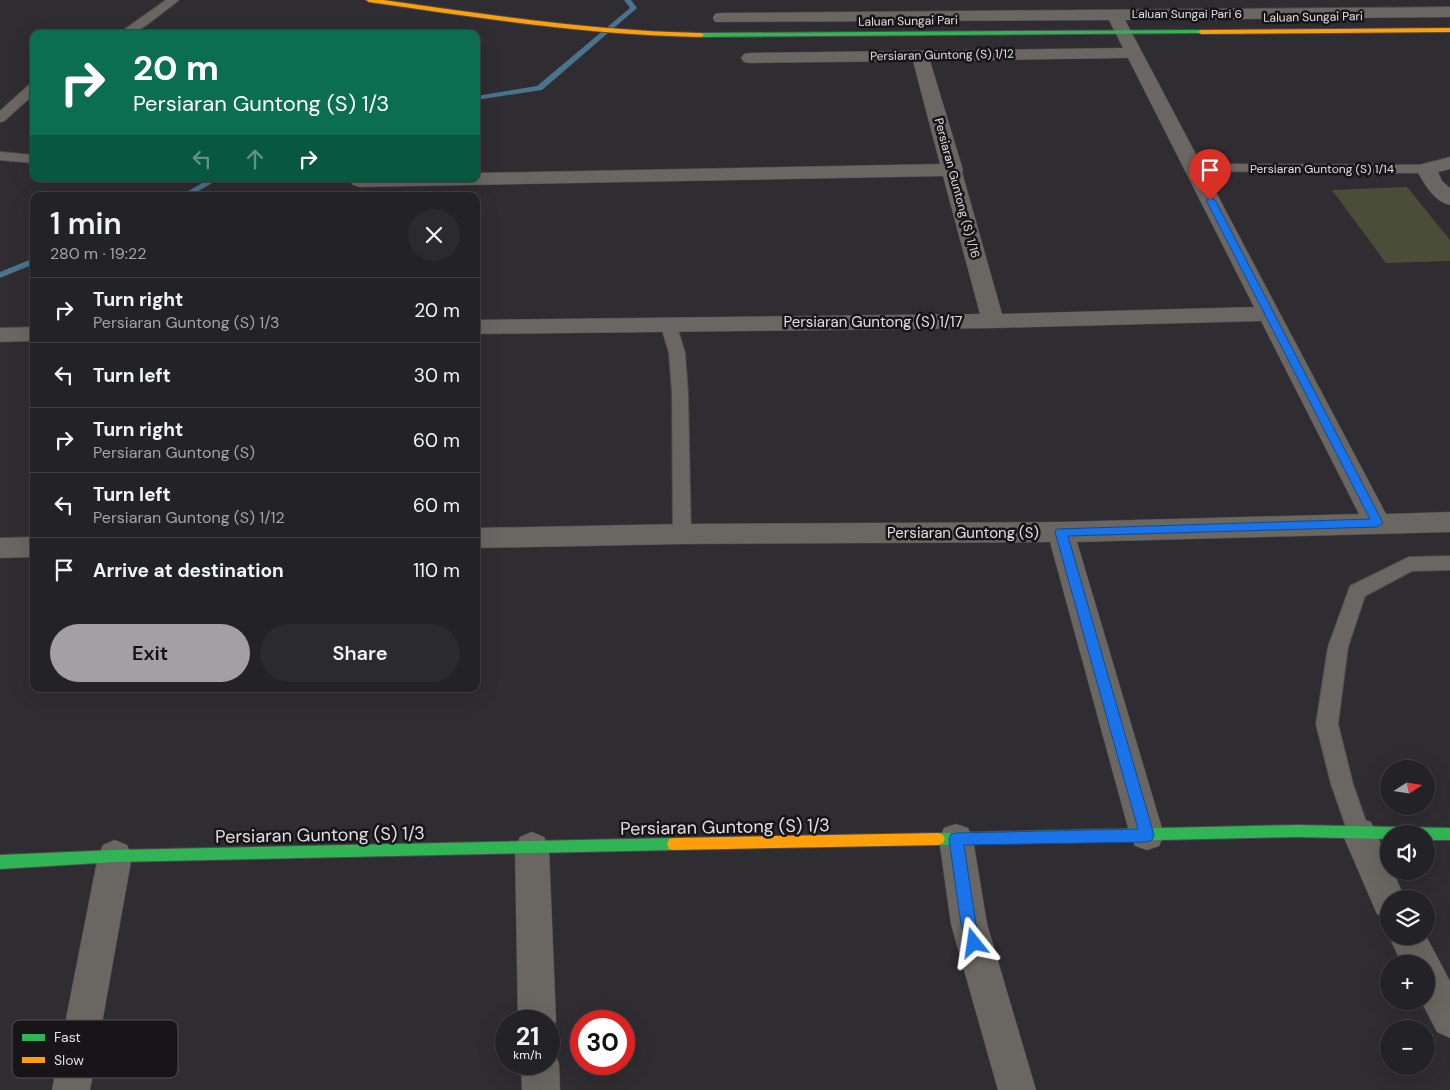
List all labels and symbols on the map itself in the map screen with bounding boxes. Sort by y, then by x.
street label: Laluan Sungai Pari 6 [1132,6,1242,22]
street label: Laluan Sungai Pari [1263,8,1363,26]
street label: Laluan Sungai Pari [858,12,958,30]
street label: Persiaran Guntong (S) 1/12 [870,46,1014,64]
street label: Persiaran Guntong (S) 1/16 [931,116,983,260]
pin [1189,149,1231,200]
street label: Persiaran Guntong (S) 1/14 [1250,161,1394,177]
street label: Persiaran Guntong (S) 1/17 [783,312,963,332]
street label: Persiaran Guntong (S) [887,523,1039,543]
north arrow [1380,760,1435,815]
street label: Persiaran Guntong (S) 1/3 [620,813,830,841]
street label: Persiaran Guntong (S) 1/3 [215,821,425,849]
position arrow [947,916,999,968]
speed limit sign: 30 [570,1010,635,1075]
legend [12,1020,178,1078]
text: Fast [54,1028,81,1046]
text: Slow [54,1051,84,1069]

